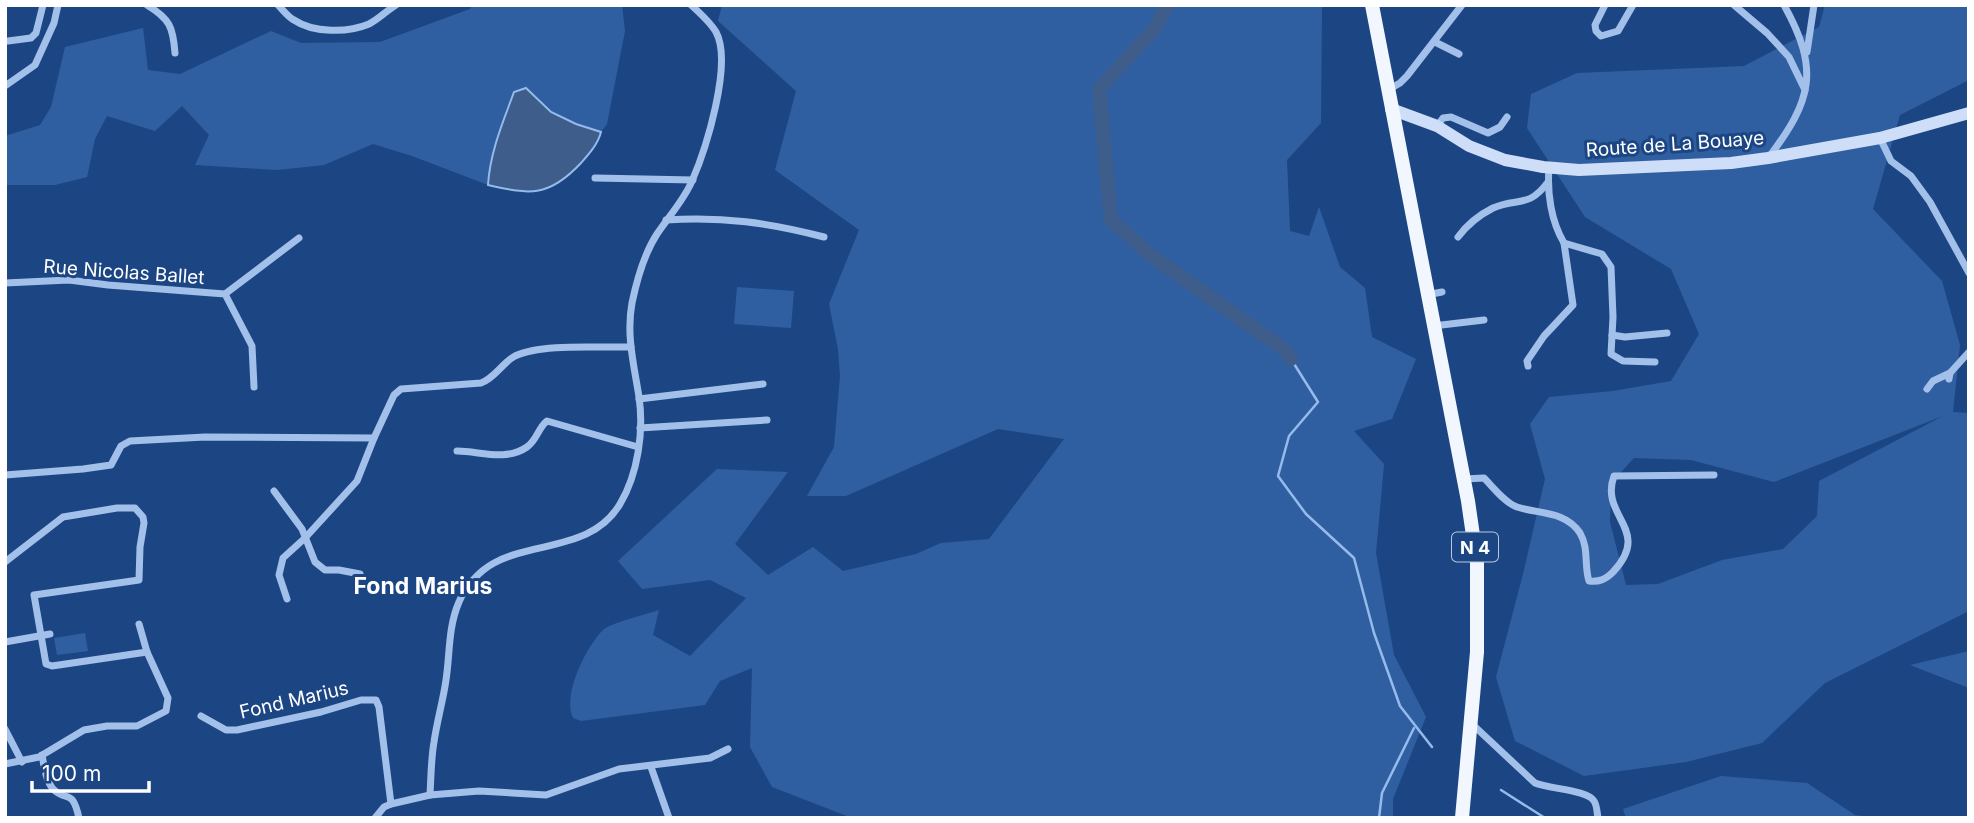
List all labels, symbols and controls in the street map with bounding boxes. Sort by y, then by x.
street label: Route de La Bouaye [1585,126,1765,162]
street label: Rue Nicolas Ballet [43,255,205,289]
road number: N 4 [1452,532,1498,562]
district label: Fond Marius [354,572,493,600]
street label: Fond Marius [237,676,351,724]
scale bar [32,750,149,794]
text: 100 m [42,761,101,786]

